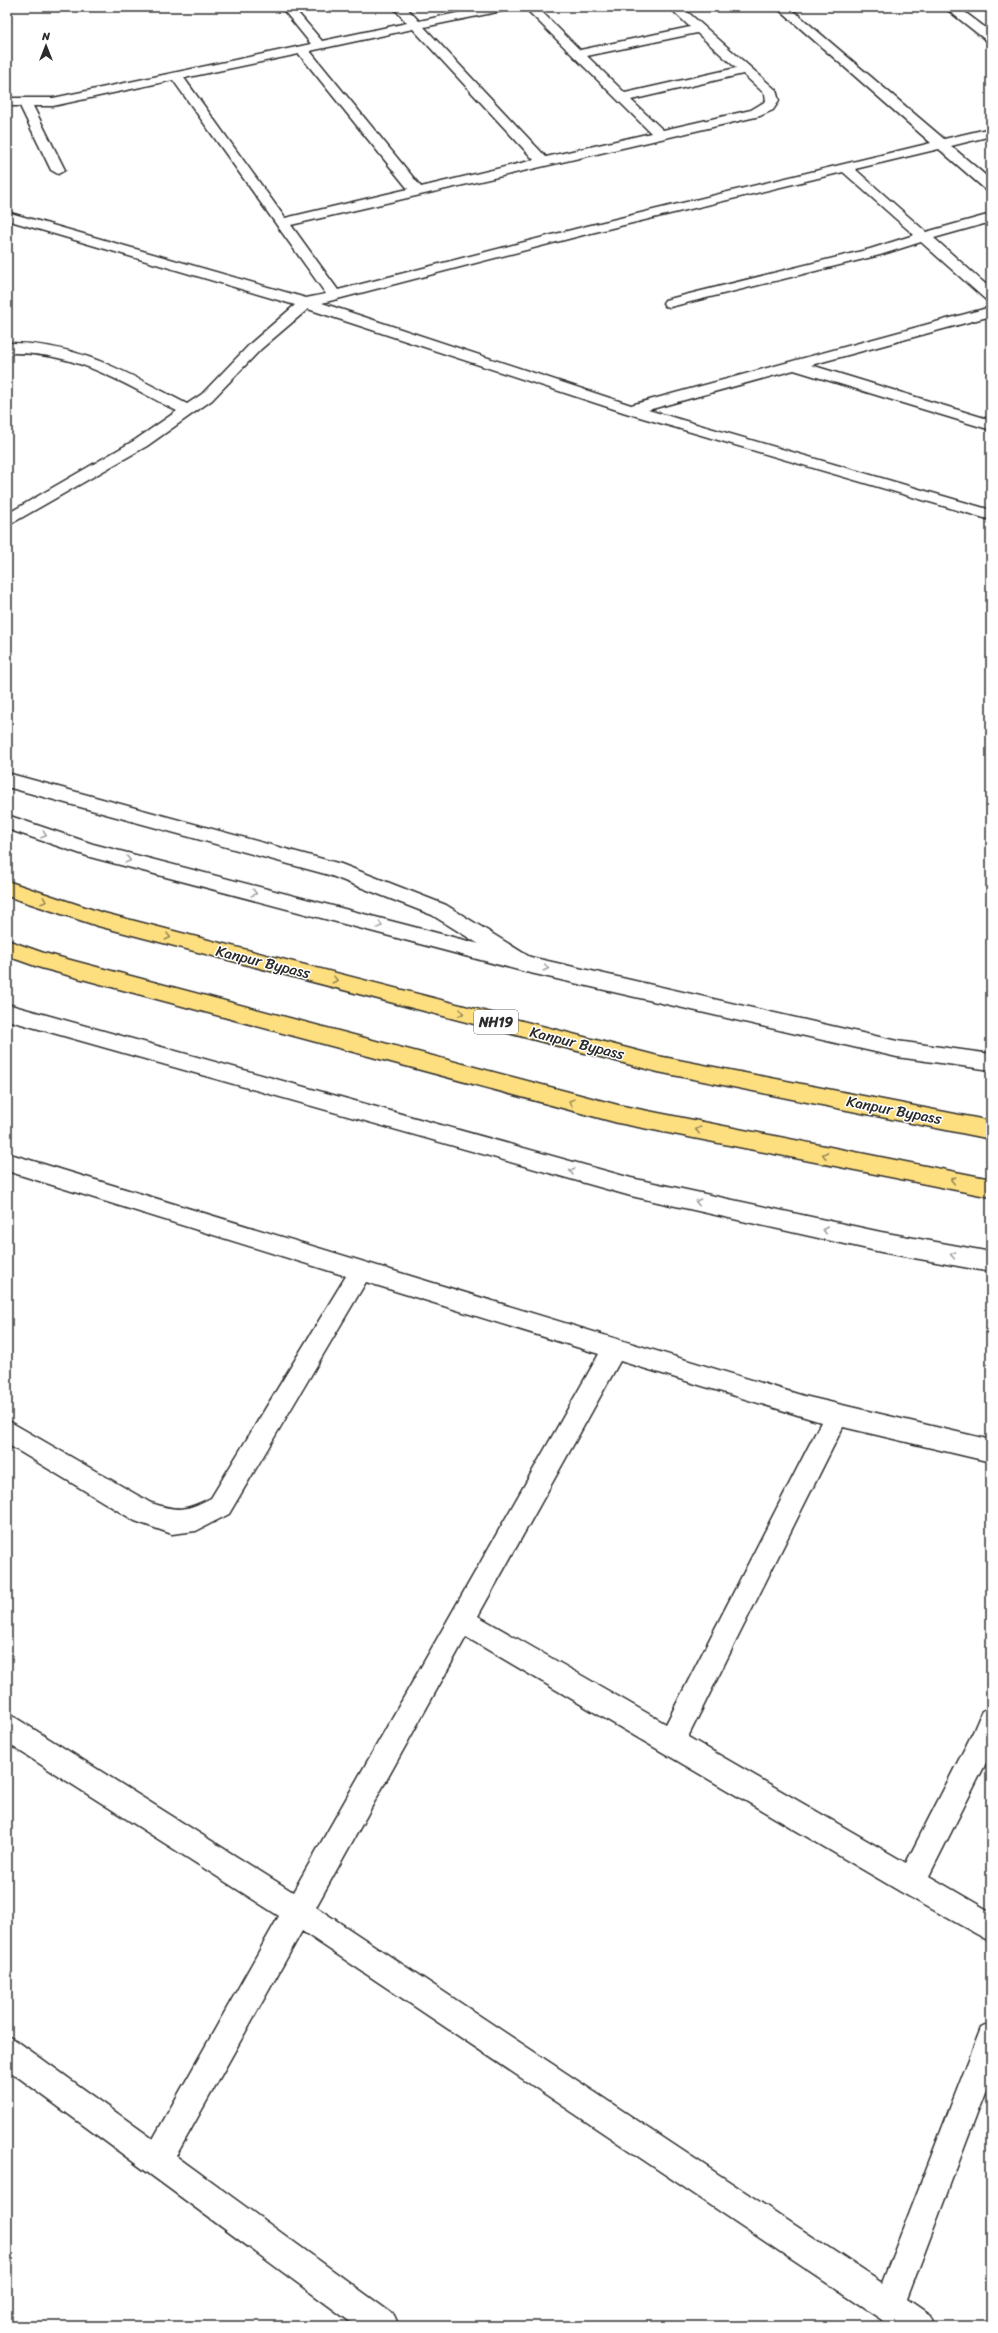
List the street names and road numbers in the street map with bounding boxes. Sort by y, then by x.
street label: Kanpur Bypass [213,938,313,986]
road number: NH19 [474,1010,518,1034]
street label: Kanpur Bypass [527,1019,627,1067]
street label: Kanpur Bypass [844,1088,944,1132]

